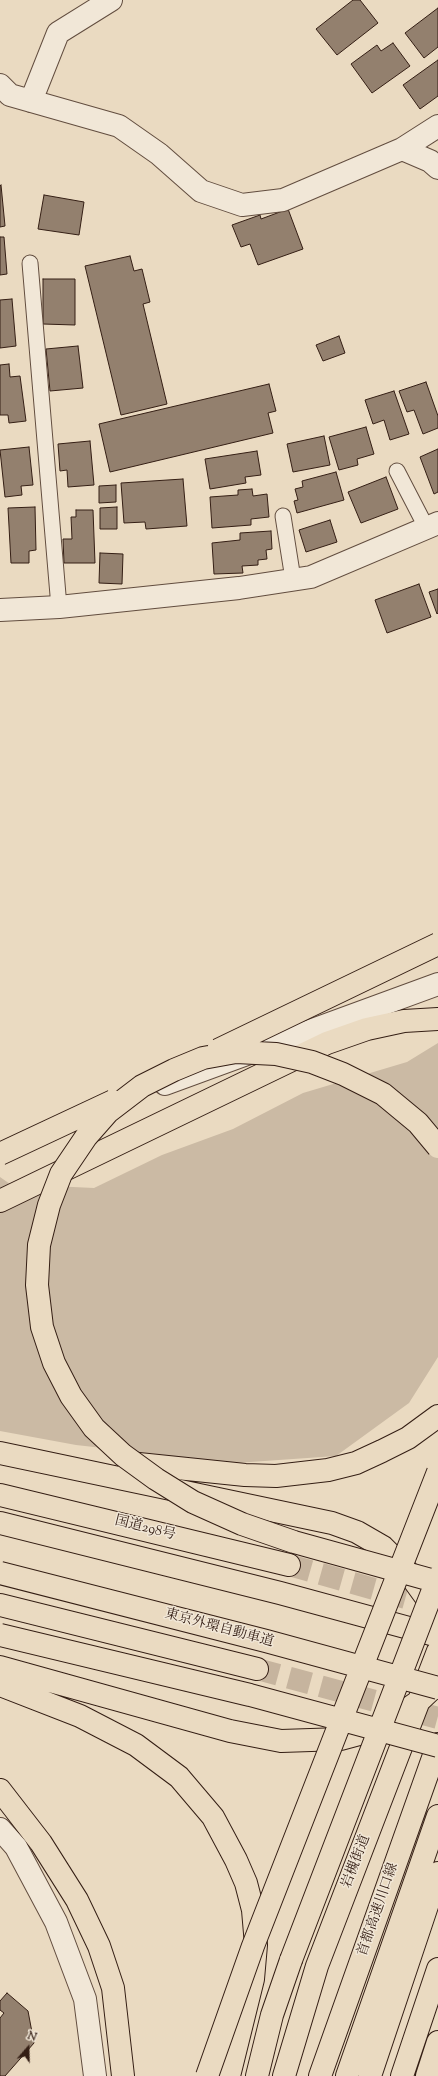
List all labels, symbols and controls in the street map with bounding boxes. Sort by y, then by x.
street label: 国道298号 [113,1513,177,1545]
street label: 東京外環自動車道 [163,1606,275,1652]
street label: 岩槻街道 [339,1833,375,1891]
street label: 首都高速川口線 [355,1861,403,1959]
north arrow [8,2028,48,2068]
text: N [25,2028,39,2046]

